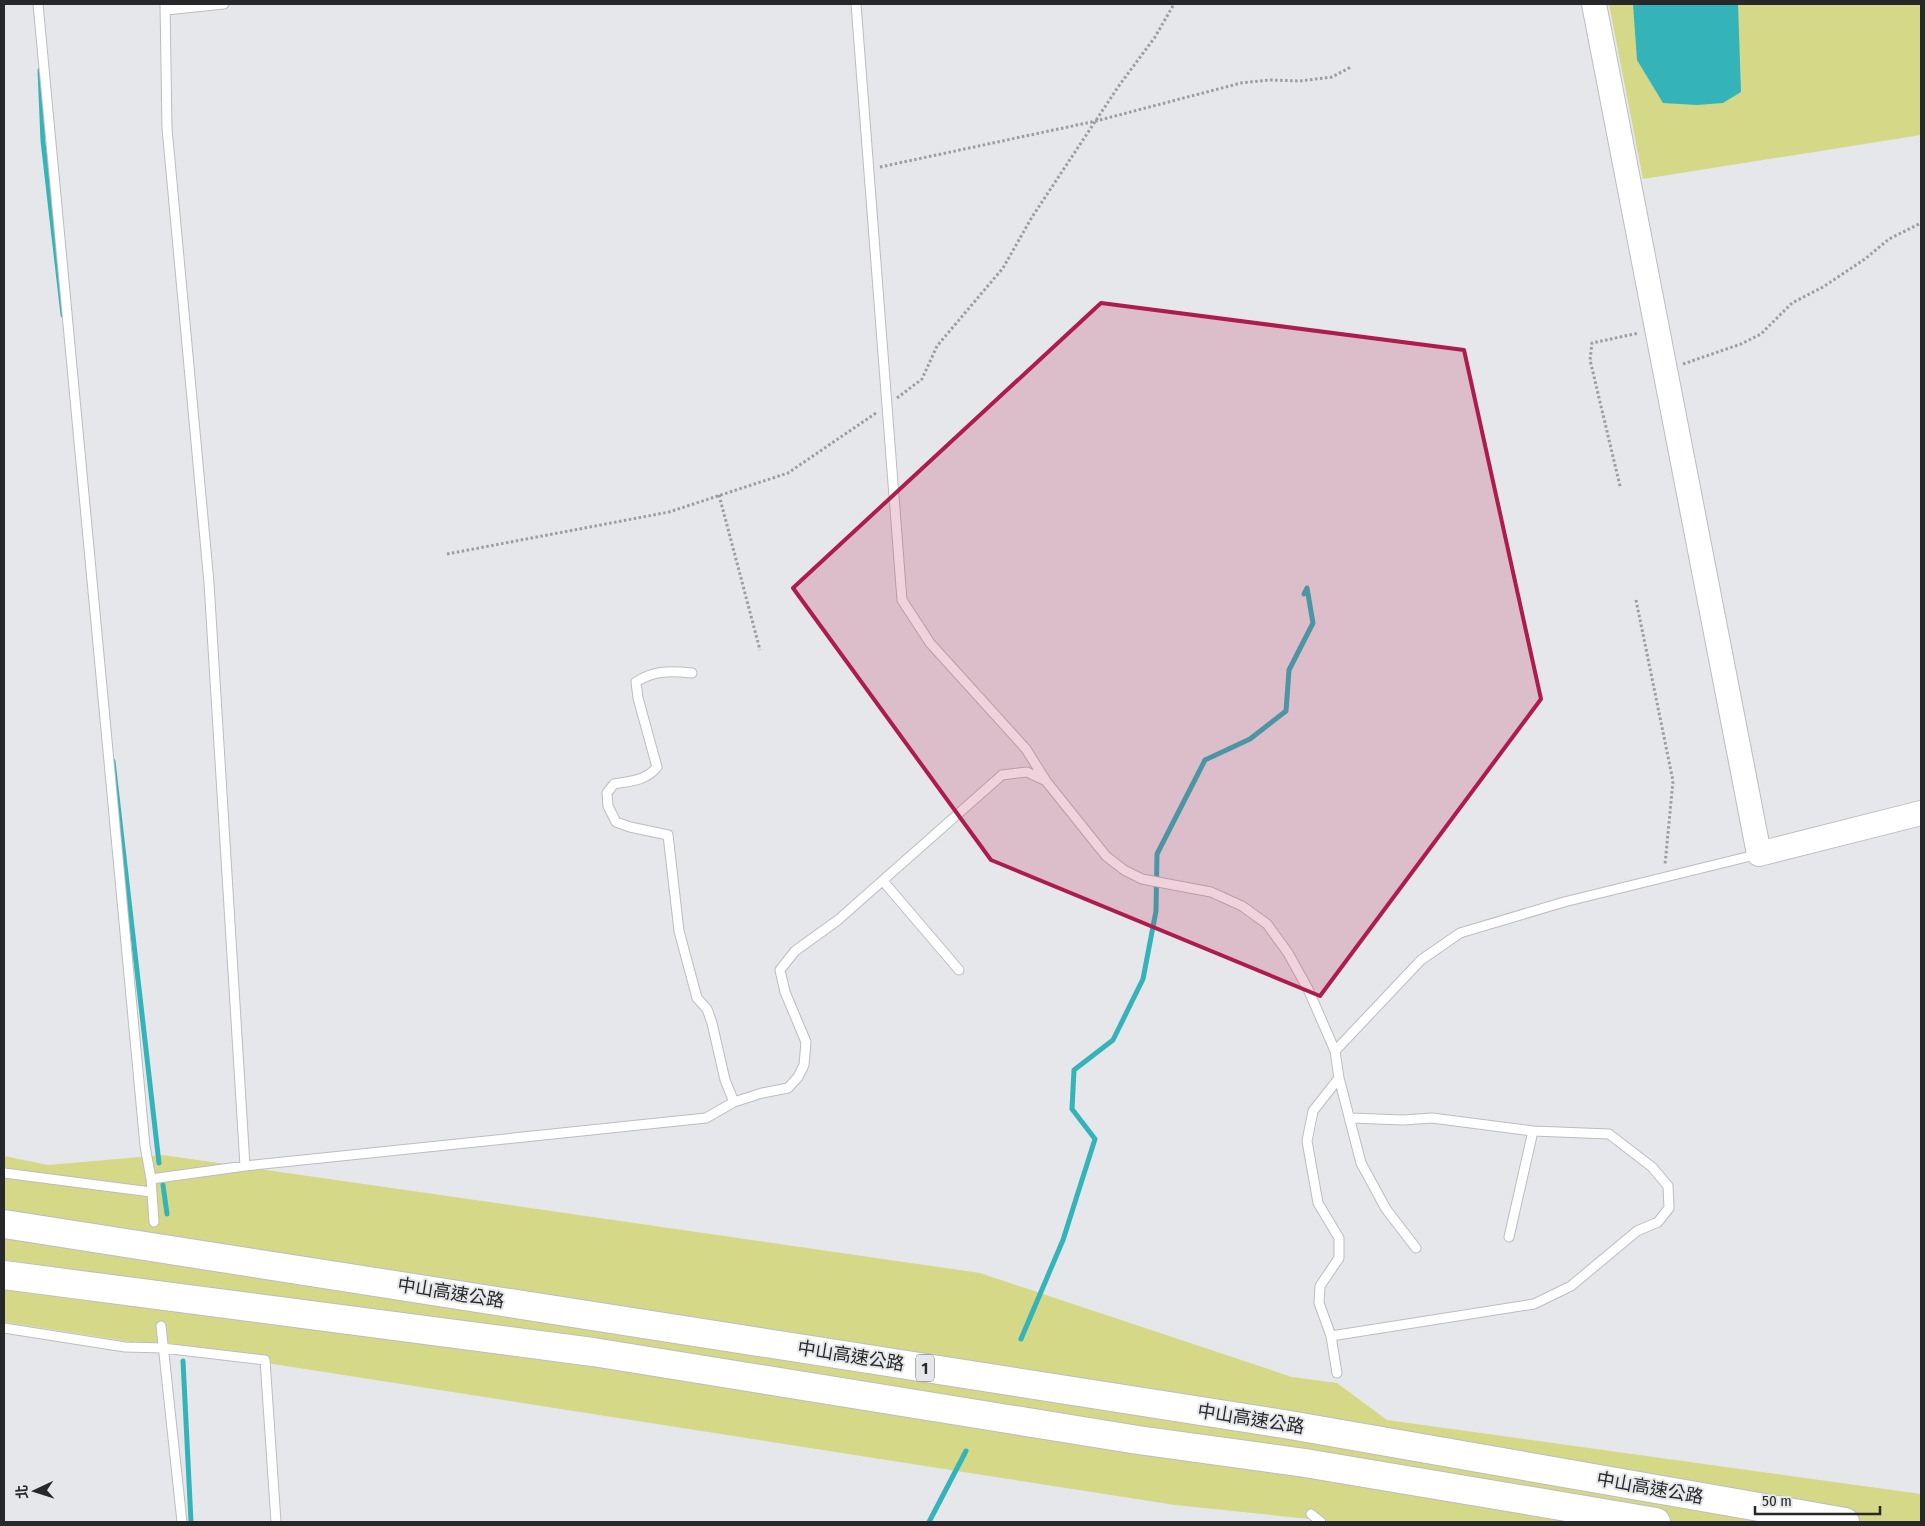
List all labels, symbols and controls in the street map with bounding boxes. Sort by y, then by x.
street label: 中山高速公路 [396,1274,506,1312]
street label: 中山高速公路 [796,1337,906,1375]
road number: 1 [916,1355,934,1382]
street label: 中山高速公路 [1196,1400,1306,1438]
north arrow [10,1466,60,1516]
street label: 中山高速公路 [1595,1468,1705,1508]
text: 北 [14,1484,31,1499]
scale bar [1755,1484,1880,1516]
text: 50 m [1762,1492,1792,1510]

